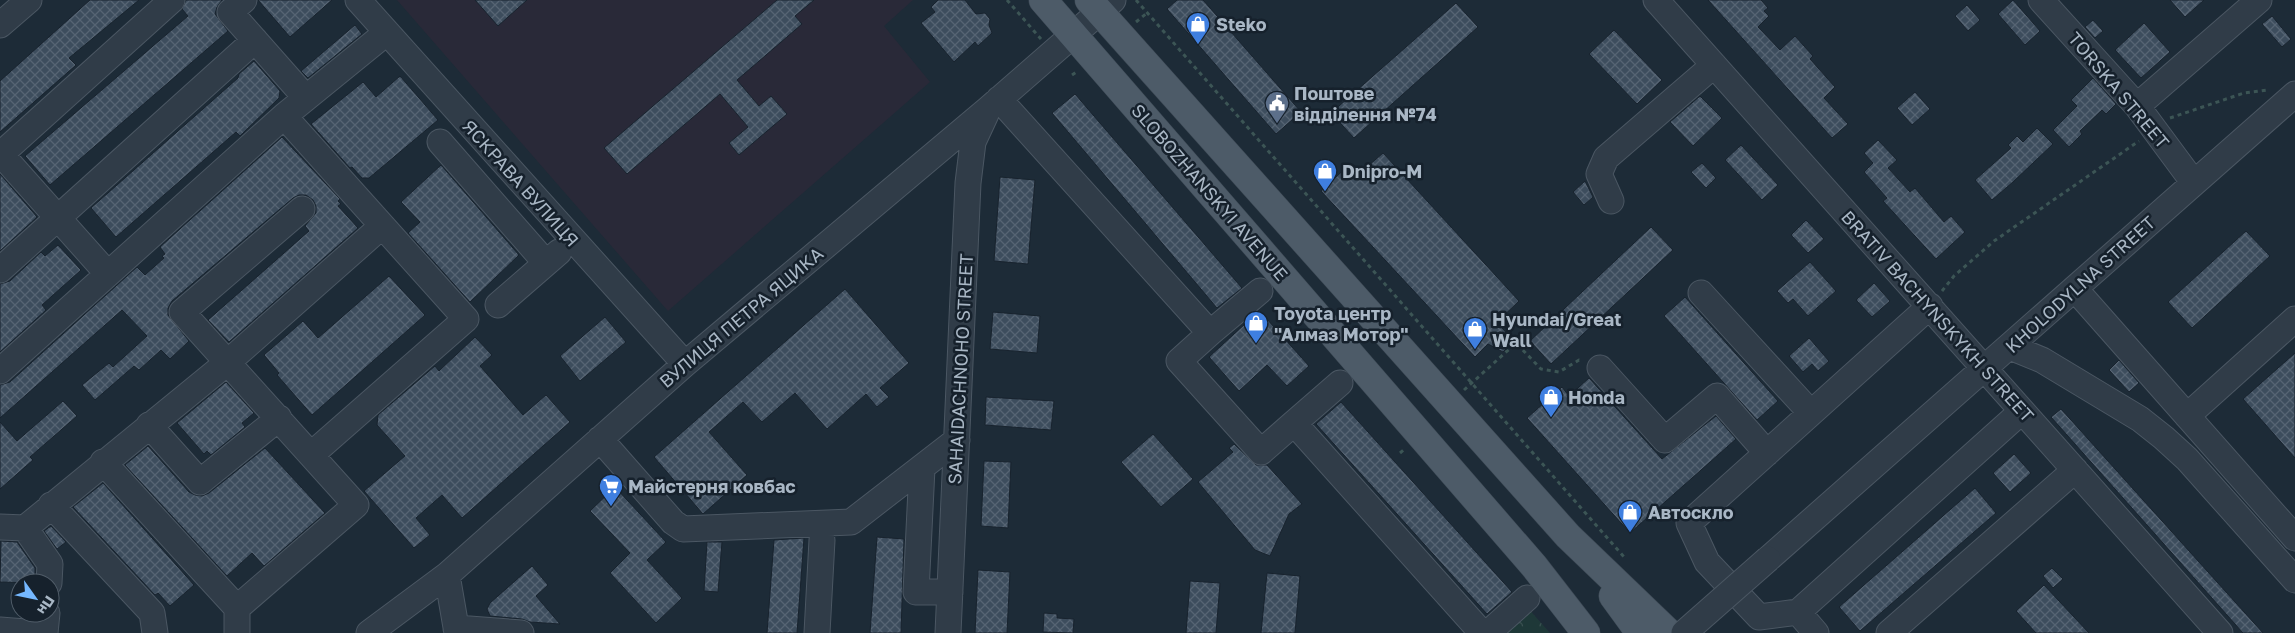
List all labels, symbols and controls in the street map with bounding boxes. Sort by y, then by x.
shop icon: Steko [1185,11,1211,45]
place label: Steko [1216,13,1267,35]
street label: TORSKA STREET [2064,27,2174,153]
place label: Поштове відділення №74 [1294,82,1437,125]
public building icon: Поштове відділення №74 [1264,90,1290,124]
street label: SLOBOZHANSKYI AVENUE [1127,99,1293,285]
street label: ЯСКРАВА ВУЛИЦЯ [458,115,584,251]
shop icon: Dnipro-M [1312,158,1338,192]
place label: Dnipro-M [1342,160,1422,182]
street label: BRATIV BACHYNSKYKH STREET [1837,206,2039,426]
street label: KHOLODYLNA STREET [2000,211,2160,357]
street label: ВУЛИЦЯ ПЕТРА ЯЦИКА [655,242,827,392]
street label: SAHAIDACHNOHO STREET [943,253,977,485]
place label: Toyota центр "Алмаз Мотор" [1274,302,1409,345]
place label: Hyundai/Great Wall [1492,308,1621,351]
shop icon: Toyota центр "Алмаз Мотор" [1243,310,1269,344]
shop icon: Hyundai/Great Wall [1462,316,1488,350]
shop icon: Honda [1538,384,1564,418]
place label: Honda [1568,386,1625,408]
supermarket icon: Майстерня ковбас [598,473,624,507]
place label: Майстерня ковбас [628,475,796,497]
shop icon: Автоскло [1617,499,1643,533]
place label: Автоскло [1648,501,1734,523]
north arrow [10,573,60,623]
text: Пн [34,593,59,618]

